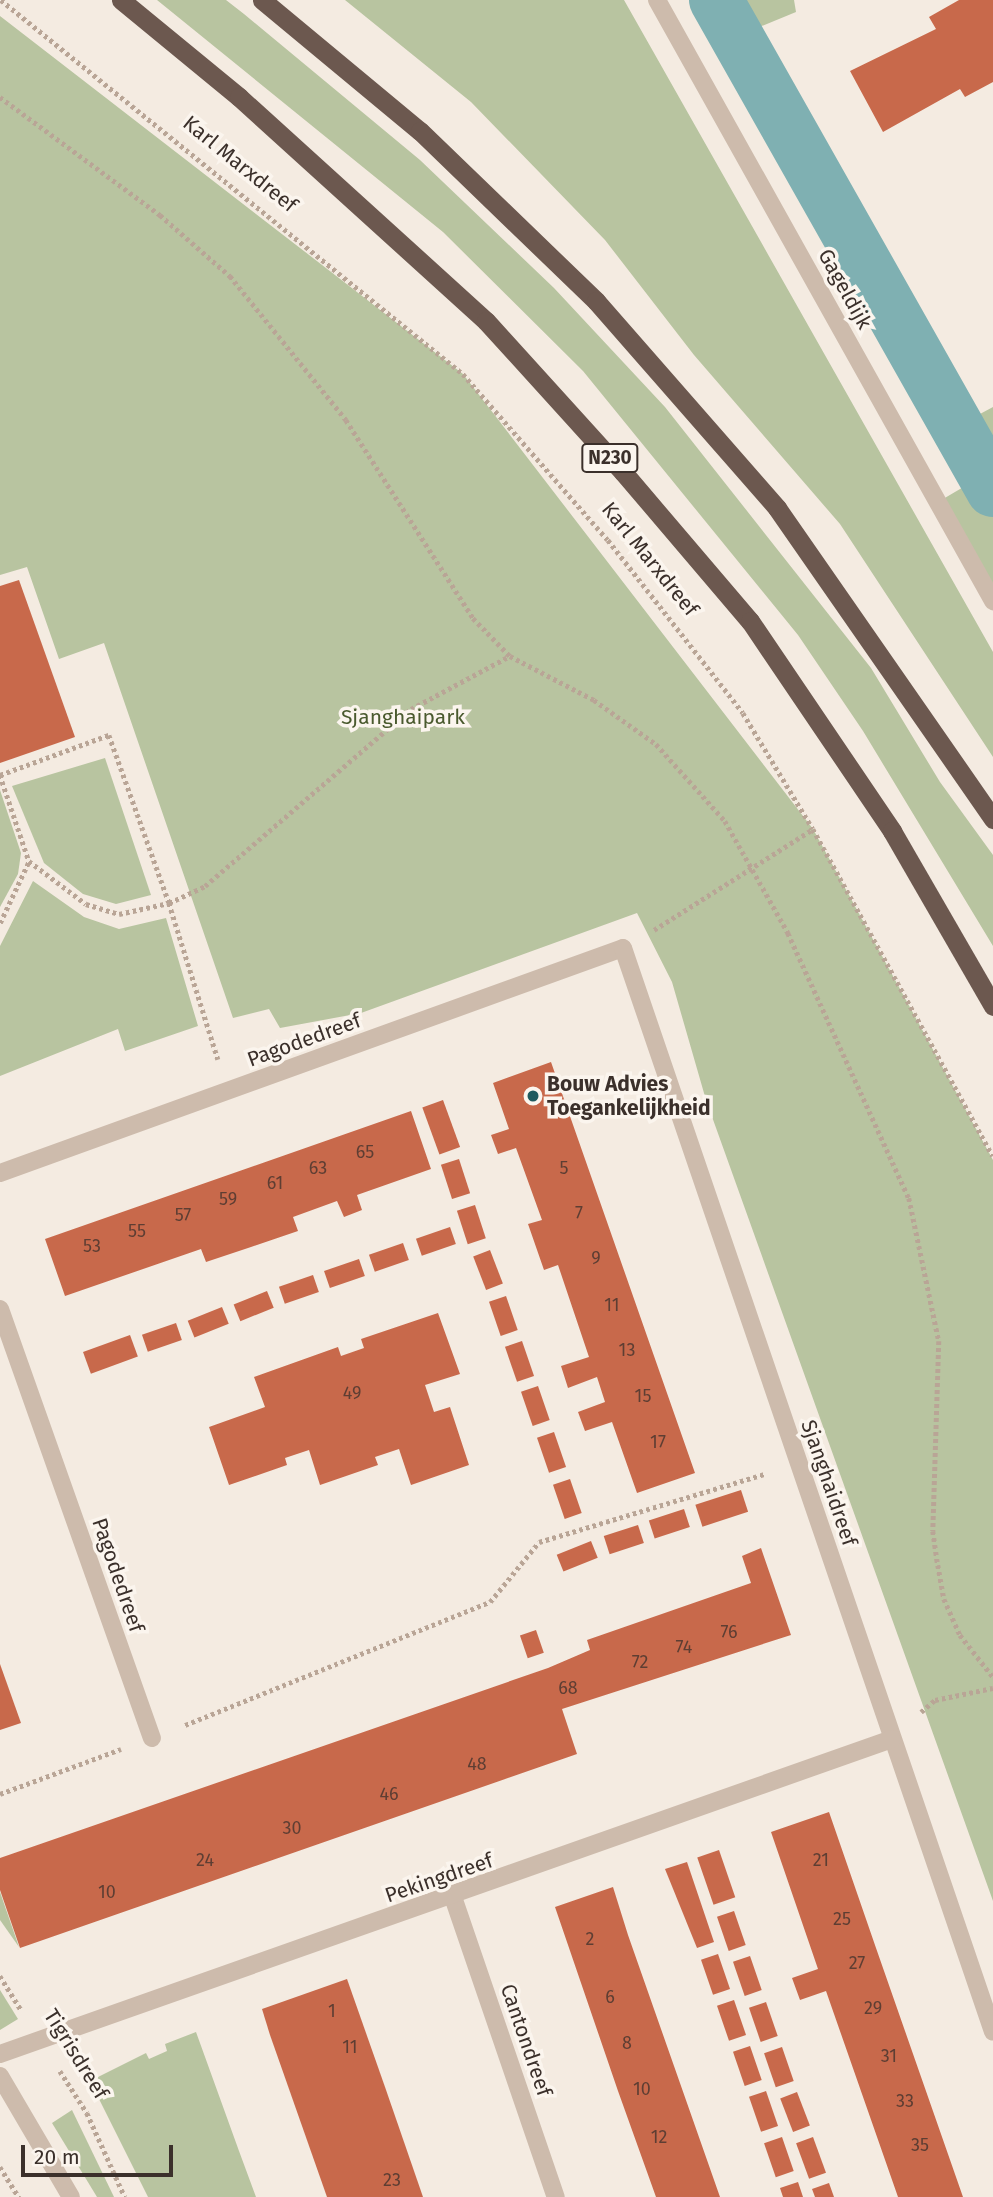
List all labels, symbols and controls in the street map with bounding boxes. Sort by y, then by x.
street label: Karl Marxdreef [178,110,302,218]
street label: Gageldijk [813,245,877,333]
road number: N230 [580,442,640,474]
street label: Karl Marxdreef [596,497,704,621]
park label: Sjanghaipark [341,704,465,730]
street label: Pagodedreef [244,1008,364,1072]
place label: Bouw Advies Toegankelijkheid [547,1071,711,1121]
marker: Bouw Advies Toegankelijkheid [525,1088,541,1104]
house number: 65 [356,1141,374,1163]
house number: 63 [309,1157,327,1179]
house number: 5 [559,1157,569,1179]
house number: 61 [267,1172,283,1194]
house number: 59 [219,1188,237,1210]
house number: 7 [575,1202,583,1224]
house number: 57 [175,1204,191,1226]
house number: 55 [128,1220,146,1242]
house number: 53 [83,1235,101,1257]
house number: 9 [591,1247,601,1269]
house number: 11 [604,1294,620,1316]
house number: 13 [619,1339,635,1361]
house number: 49 [343,1382,361,1404]
house number: 15 [635,1385,651,1407]
street label: Sjanghaidreef [796,1417,862,1549]
house number: 17 [650,1431,666,1453]
street label: Pagodedreef [87,1515,149,1635]
house number: 76 [720,1621,738,1643]
house number: 74 [676,1636,692,1658]
house number: 72 [632,1651,648,1673]
house number: 68 [558,1677,578,1699]
house number: 48 [467,1753,487,1775]
house number: 46 [379,1783,399,1805]
house number: 30 [282,1817,302,1839]
street label: Pekingdreef [382,1848,496,1908]
house number: 24 [196,1849,214,1871]
house number: 21 [813,1849,829,1871]
house number: 10 [98,1881,116,1903]
house number: 25 [833,1908,851,1930]
house number: 2 [586,1928,594,1950]
house number: 27 [849,1952,865,1974]
street label: Cantondreef [495,1981,557,2099]
house number: 6 [605,1986,615,2008]
house number: 29 [864,1997,882,2019]
house number: 1 [328,2000,336,2022]
street label: Tigrisdreef [38,2004,114,2104]
house number: 8 [622,2032,632,2054]
house number: 11 [342,2036,358,2058]
house number: 31 [881,2045,897,2067]
house number: 10 [633,2078,651,2100]
house number: 33 [896,2090,914,2112]
house number: 12 [651,2126,667,2148]
scale bar [24,2130,177,2174]
house number: 35 [911,2134,929,2156]
text: 20 m [34,2144,80,2170]
house number: 23 [383,2169,401,2191]

